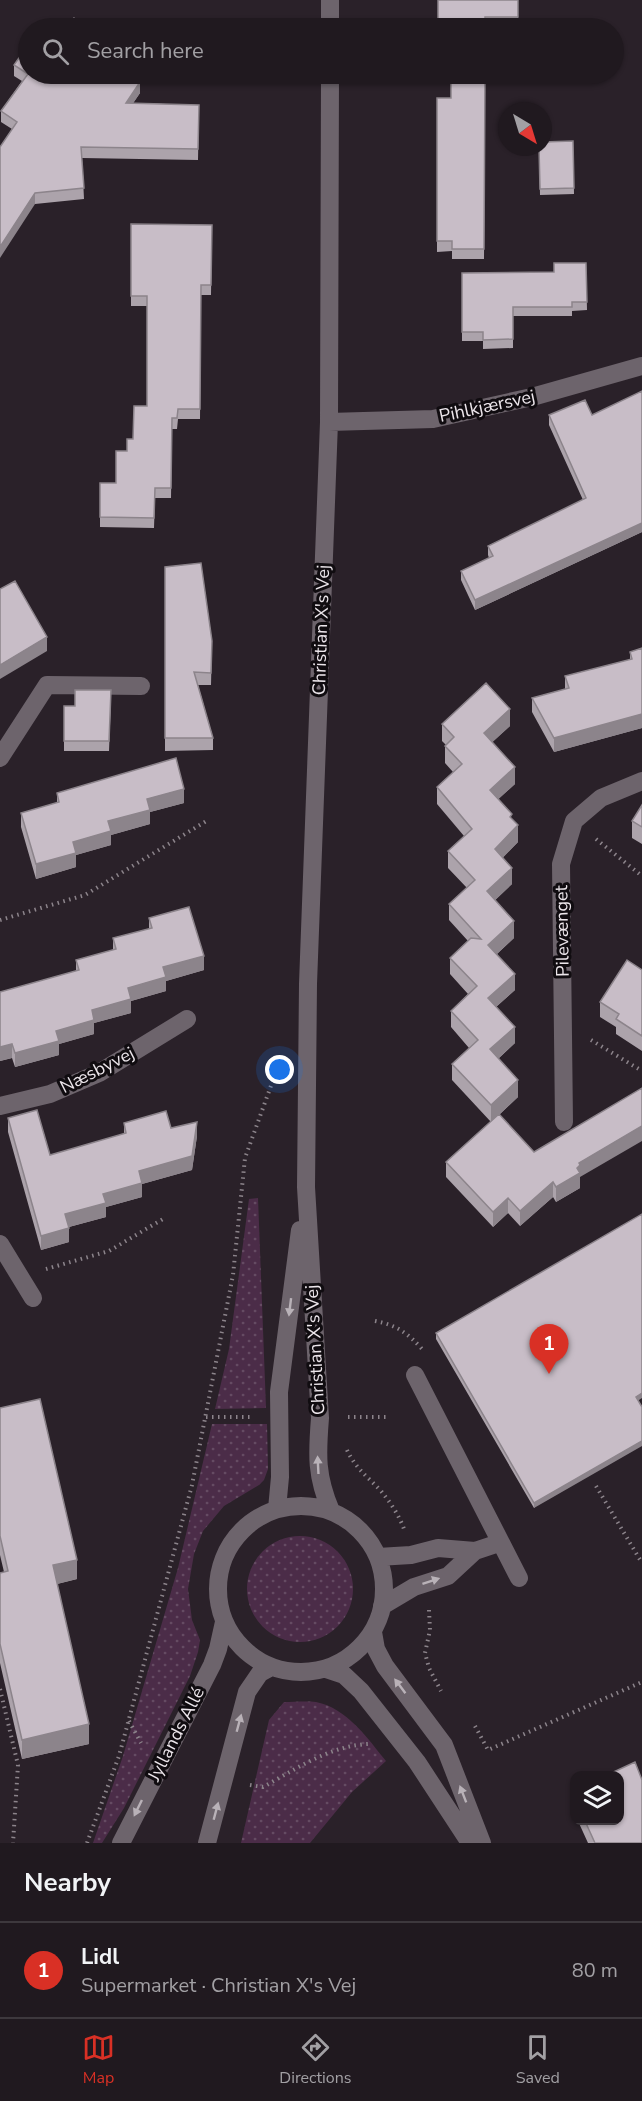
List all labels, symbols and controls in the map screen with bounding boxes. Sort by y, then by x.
search box [18,18,624,84]
icon: search [39,35,72,68]
text: Search here [87,36,204,66]
north arrow [498,102,552,156]
street label: Pihlkjærsvej [437,384,537,428]
street label: Christian X's Vej [307,564,335,696]
street label: Pilevænget [549,884,575,977]
street label: Næsbyvej [56,1041,138,1099]
your location [265,1055,294,1084]
street label: Christian X's Vej [300,1284,330,1416]
one-way arrow [285,1298,295,1317]
pin: 1 [530,1324,568,1374]
one-way arrow [314,1456,323,1475]
one-way arrow [422,1576,440,1586]
one-way arrow [394,1678,406,1693]
street label: Jyllands Allé [142,1683,210,1786]
one-way arrow [234,1714,244,1732]
map controls [570,1771,624,1825]
button: layers [570,1771,624,1825]
one-way arrow [458,1785,468,1803]
one-way arrow [134,1800,143,1817]
one-way arrow [211,1802,221,1820]
text: Nearby [24,1865,111,1900]
text: Lidl [81,1942,119,1972]
text: 1 [38,1957,50,1984]
text: 80 m [572,1957,618,1984]
text: Supermarket · Christian X's Vej [81,1972,356,1999]
tab: Map [82,2031,115,2089]
tab: Directions [279,2031,351,2089]
tab: Saved [516,2031,560,2089]

